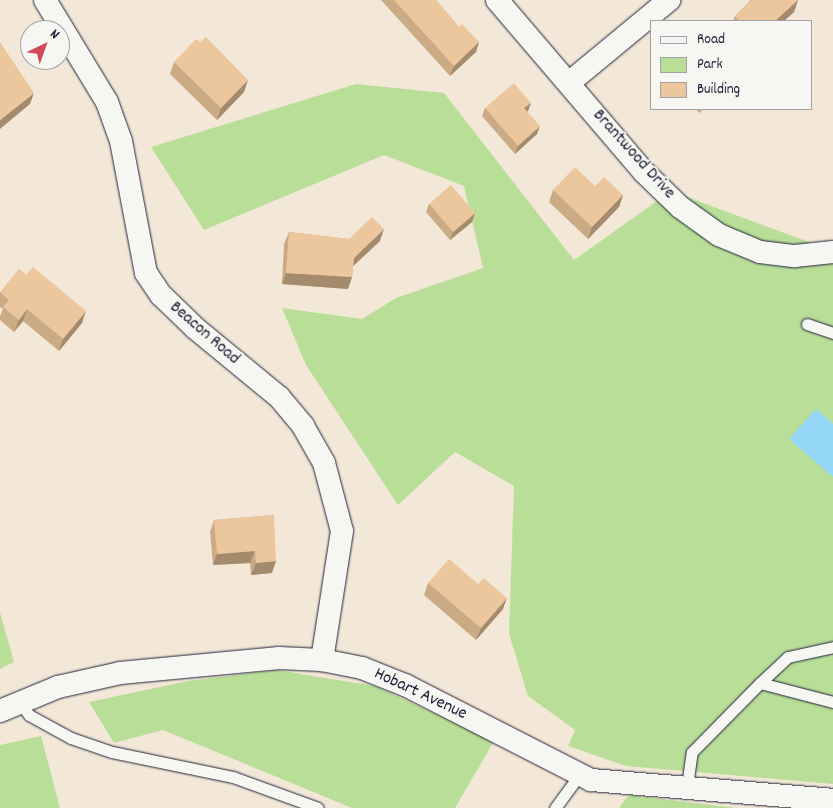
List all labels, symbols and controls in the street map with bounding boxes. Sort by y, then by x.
north arrow [20,20,70,70]
legend [650,20,813,110]
text: N [45,25,64,44]
text: Road [697,29,725,51]
text: Park [697,54,723,76]
text: Building [697,79,740,101]
street label: Brantwood Drive [587,106,679,204]
street label: Beacon Road [164,298,244,370]
street label: Hobart Avenue [370,664,470,726]

